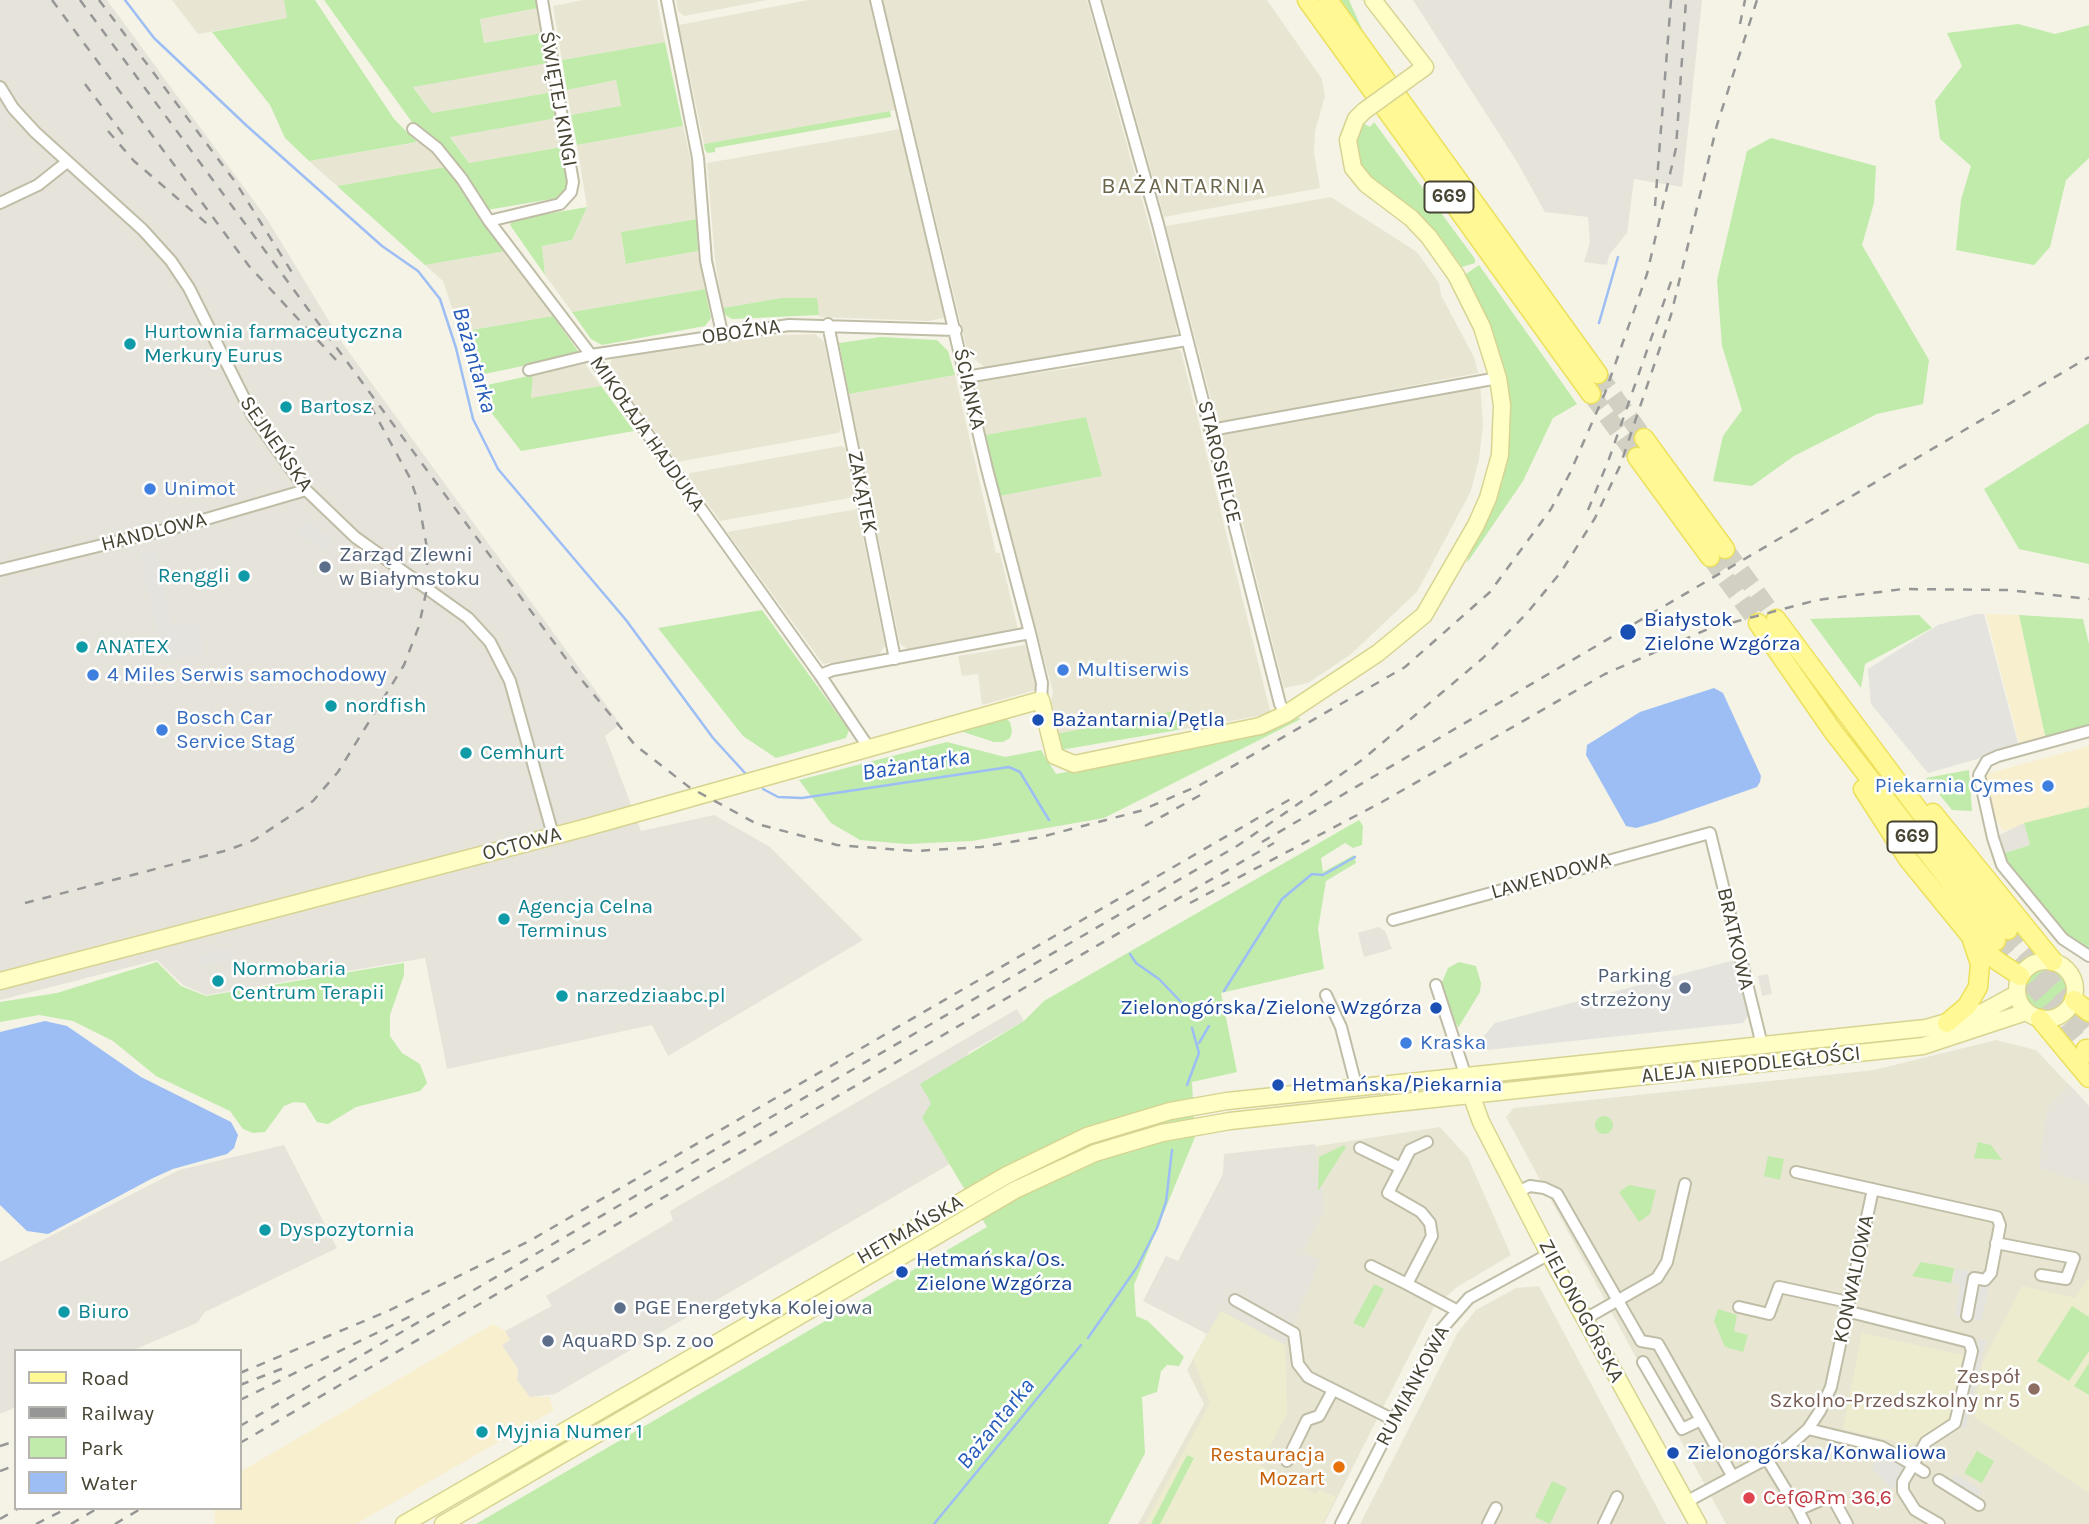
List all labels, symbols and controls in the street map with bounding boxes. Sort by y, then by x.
street label: ŚWIĘTEJ KINGI [534,29,582,169]
district label: BAŻANTARNIA [1103,172,1265,200]
road number: 669 [1424,182,1474,212]
water label: Bażantarka [446,304,502,416]
street label: OBOŹNA [700,314,782,350]
place label: Hurtownia farmaceutyczna Merkury Eurus [144,319,403,369]
marker: Hurtownia farmaceutyczna Merkury Eurus [122,336,138,352]
street label: ŚCIANKA [947,346,991,432]
street label: MIKOŁAJA HAJDUKA [584,351,710,517]
street label: SEJNEŃSKA [234,391,318,497]
place label: Bartosz [300,394,373,420]
street label: STAROSIELCE [1192,398,1246,526]
marker: Bartosz [278,399,294,415]
street label: ZAKĄTEK [842,449,882,535]
place label: Unimot [164,476,236,502]
marker: Unimot [142,481,158,497]
street label: HANDLOWA [99,507,209,557]
place label: Zarząd Zlewni w Białymstoku [339,542,480,592]
marker: Zarząd Zlewni w Białymstoku [317,559,333,575]
place label: Renggli [158,563,230,589]
marker: Renggli [236,568,252,584]
place label: Białystok Zielone Wzgórza [1644,607,1800,657]
marker: Białystok Zielone Wzgórza [1618,622,1638,642]
place label: ANATEX [96,634,169,660]
marker: ANATEX [74,639,90,655]
place label: Multiserwis [1077,657,1189,683]
place label: 4 Miles Serwis samochodowy [107,662,387,688]
marker: Multiserwis [1055,662,1071,678]
marker: 4 Miles Serwis samochodowy [85,667,101,683]
place label: nordfish [345,693,426,719]
marker: nordfish [323,698,339,714]
place label: Bosch Car Service Stag [176,705,294,755]
place label: Bażantarnia/Pętla [1052,707,1225,733]
marker: Bażantarnia/Pętla [1030,712,1046,728]
marker: Bosch Car Service Stag [154,722,170,738]
place label: Cemhurt [480,740,564,766]
water label: Bażantarka [860,743,972,787]
marker: Cemhurt [458,745,474,761]
place label: Piekarnia Cymes [1875,773,2034,799]
marker: Piekarnia Cymes [2040,778,2056,794]
street label: OCTOWA [480,821,564,867]
road number: 669 [1888,822,1937,852]
street label: LAWENDOWA [1488,847,1614,905]
street label: BRATKOWA [1711,885,1759,993]
place label: Agencja Celna Terminus [518,894,653,944]
marker: Agencja Celna Terminus [496,911,512,927]
place label: Normobaria Centrum Terapii [232,956,385,1006]
place label: Parking strzeżony [1580,963,1671,1013]
marker: Normobaria Centrum Terapii [210,973,226,989]
marker: Parking strzeżony [1677,980,1693,996]
place label: narzedziaabc.pl [576,983,726,1009]
marker: narzedziaabc.pl [554,988,570,1004]
place label: Zielonogórska/Zielone Wzgórza [1120,995,1422,1021]
marker: Zielonogórska/Zielone Wzgórza [1428,1000,1444,1016]
place label: Kraska [1420,1030,1486,1056]
marker: Kraska [1398,1035,1414,1051]
street label: ALEJA NIEPODLEGŁOŚCI [1640,1041,1862,1089]
place label: Hetmańska/Piekarnia [1292,1072,1502,1098]
marker: Hetmańska/Piekarnia [1270,1077,1286,1093]
street label: HETMAŃSKA [853,1190,967,1270]
street label: KONWALIOWA [1828,1213,1880,1345]
place label: Dyspozytornia [279,1217,415,1243]
marker: Dyspozytornia [257,1222,273,1238]
street label: ZIELONOGÓRSKA [1533,1235,1629,1387]
place label: Hetmańska/Os. Zielone Wzgórza [916,1247,1072,1297]
marker: Hetmańska/Os. Zielone Wzgórza [894,1264,910,1280]
place label: PGE Energetyka Kolejowa [634,1295,873,1321]
place label: Biuro [78,1299,129,1325]
marker: PGE Energetyka Kolejowa [612,1300,628,1316]
marker: Biuro [56,1304,72,1320]
street label: RUMIANKOWA [1371,1321,1455,1451]
place label: AquaRD Sp. z oo [562,1328,714,1354]
marker: AquaRD Sp. z oo [540,1333,556,1349]
legend [14,1349,242,1510]
place label: Zespół Szkolno-Przedszkolny nr 5 [1770,1364,2020,1414]
text: Road [81,1366,129,1390]
water label: Bażantarka [951,1373,1041,1475]
marker: Zespół Szkolno-Przedszkolny nr 5 [2026,1381,2042,1397]
text: Railway [81,1401,154,1425]
place label: Myjnia Numer 1 [496,1419,643,1445]
marker: Myjnia Numer 1 [474,1424,490,1440]
text: Park [81,1436,124,1460]
place label: Zielonogórska/Konwaliowa [1687,1440,1946,1466]
place label: Restauracja Mozart [1210,1442,1325,1492]
marker: Zielonogórska/Konwaliowa [1665,1445,1681,1461]
marker: Restauracja Mozart [1331,1459,1347,1475]
text: Water [81,1471,137,1495]
place label: Cef@Rm 36,6 [1763,1485,1892,1511]
marker: Cef@Rm 36,6 [1741,1490,1757,1506]

